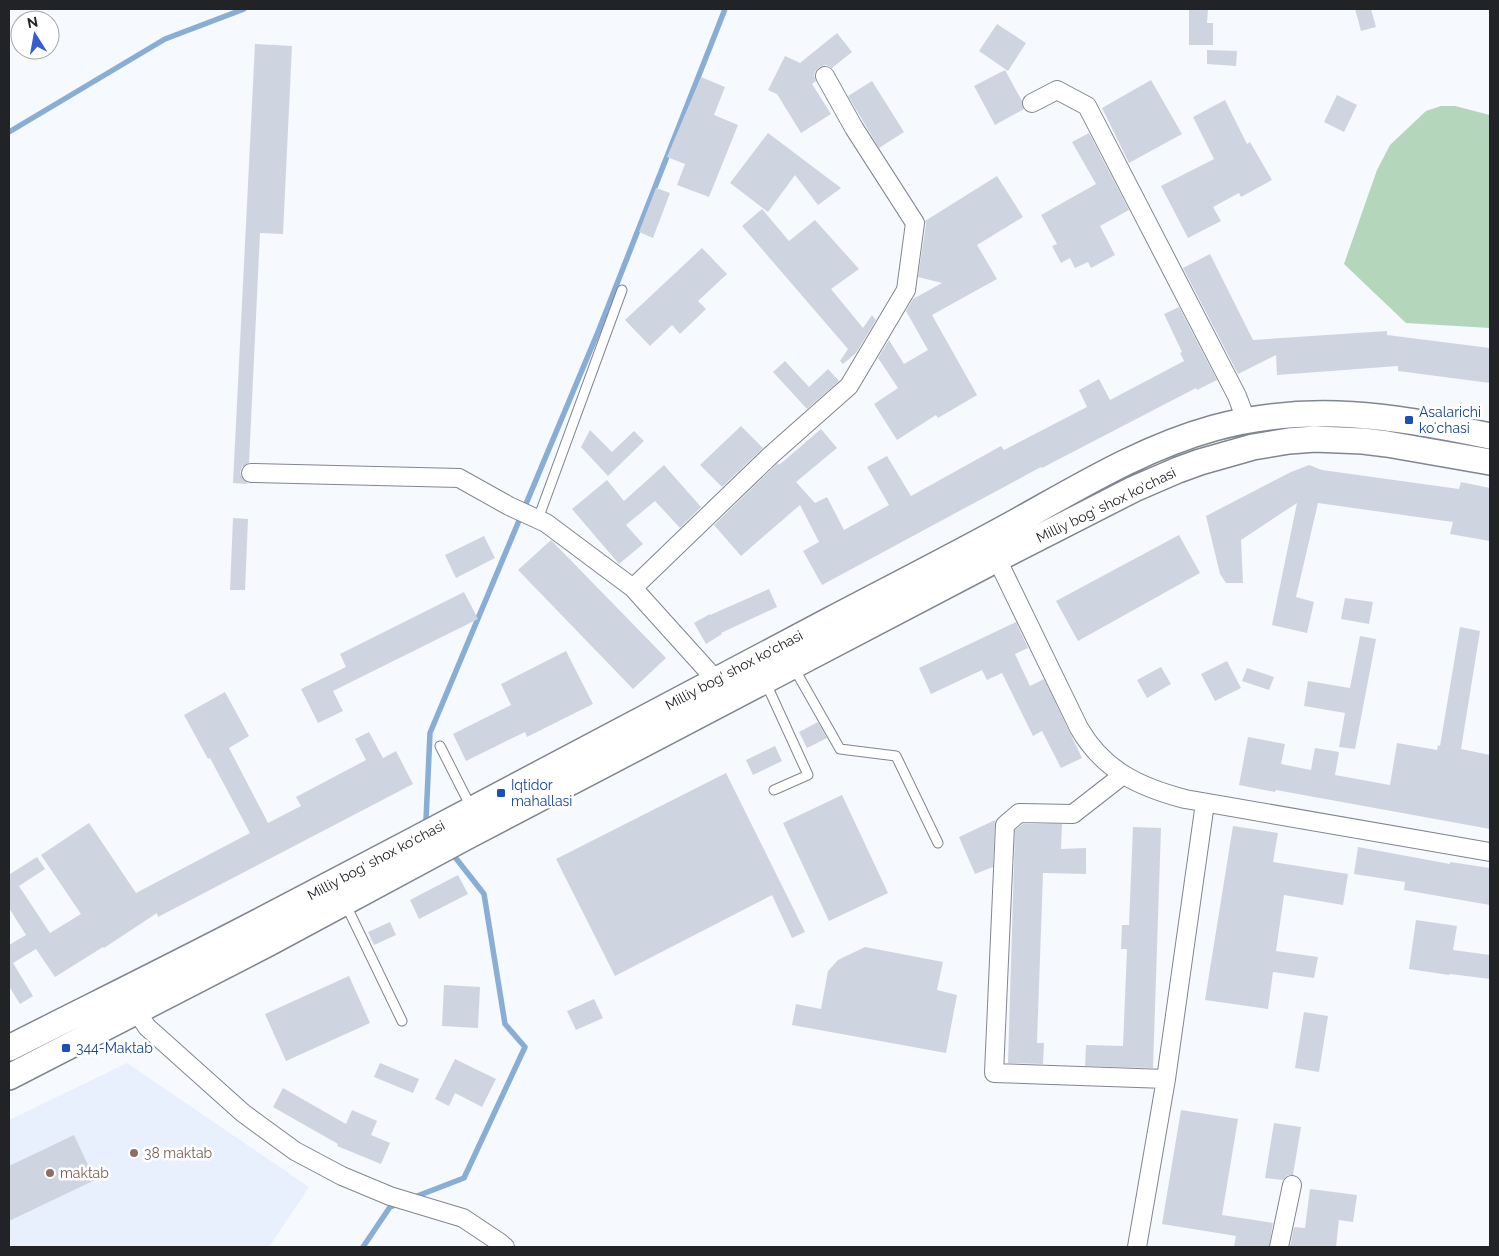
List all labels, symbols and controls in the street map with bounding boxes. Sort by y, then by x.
north arrow [10,10,60,60]
text: N [26,13,39,31]
place label: Asalarichi koʻchasi [1419,404,1481,436]
marker: Asalarichi koʻchasi [1403,414,1415,426]
street label: Milliy bog‘ shox ko‘chasi [1034,464,1178,546]
street label: Milliy bog‘ shox ko‘chasi [663,627,805,713]
place label: Iqtidor mahallasi [511,777,572,809]
marker: Iqtidor mahallasi [495,787,507,799]
street label: Milliy bog‘ shox ko‘chasi [305,817,447,903]
place label: 344-Maktab [76,1040,153,1056]
marker: 344-Maktab [60,1042,72,1054]
place label: 38 maktab [144,1145,213,1161]
marker: 38 maktab [128,1147,140,1159]
place label: maktab [60,1165,109,1181]
marker: maktab [44,1167,56,1179]

